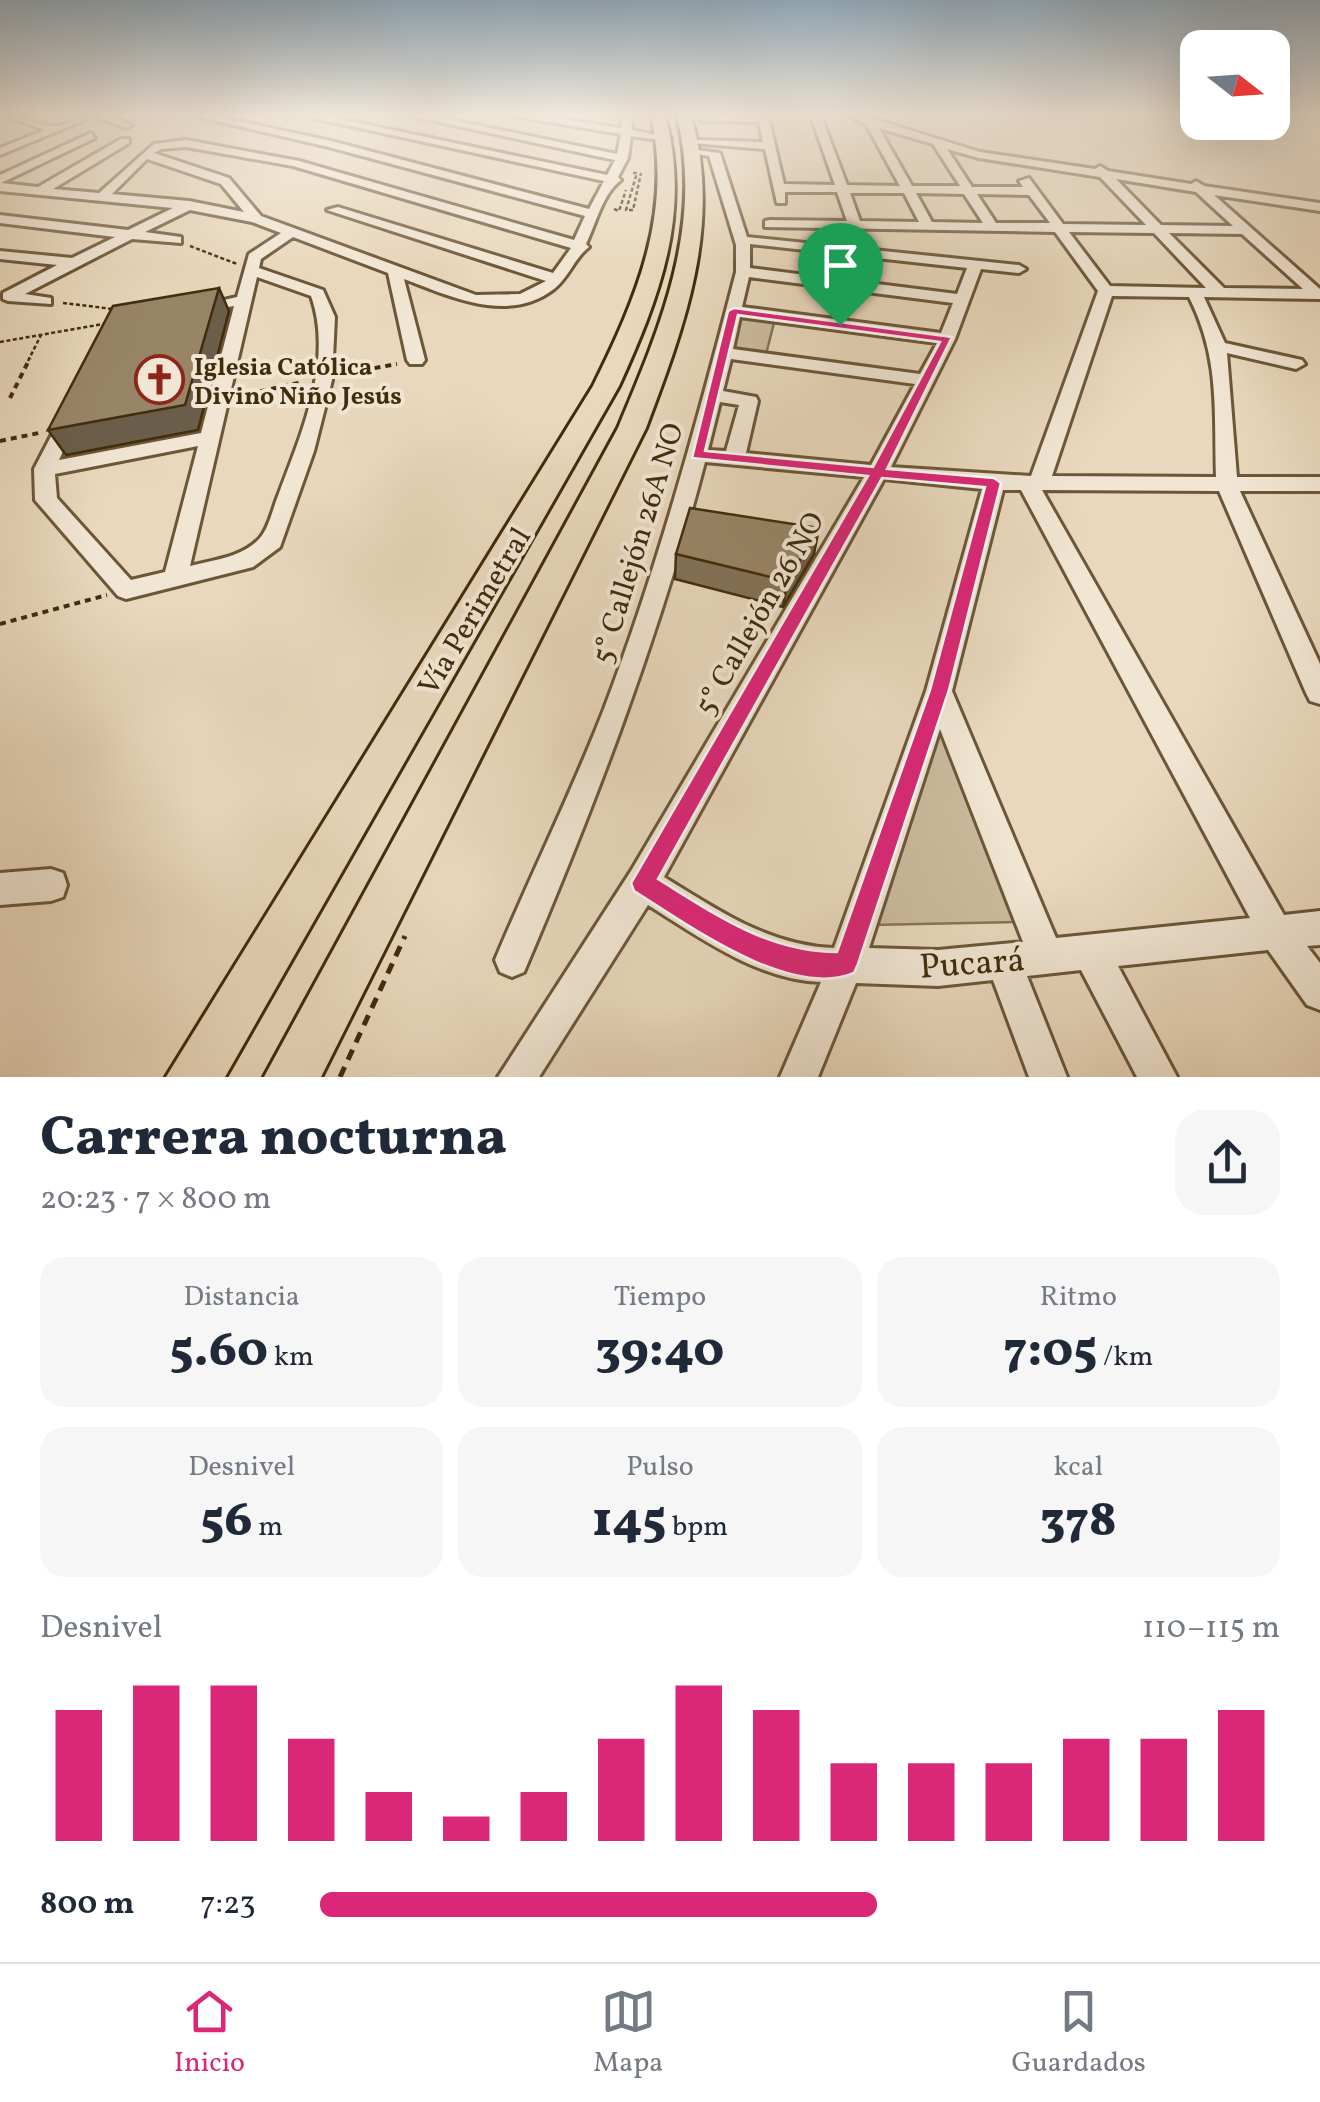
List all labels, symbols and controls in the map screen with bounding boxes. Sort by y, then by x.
north arrow [1180,30,1290,140]
map controls [1180,30,1290,140]
pin [798,223,883,326]
icon: arrive [813,238,868,293]
place label: Iglesia Católica Divino Niño Jesús [194,351,402,415]
church icon: Iglesia Católica Divino Niño Jesús [133,354,185,406]
street label: 5° Callejón 26A NO [582,418,695,669]
street label: 5° Callejón 26 NO [685,505,836,723]
street label: Vía Perimetral [409,520,542,704]
street label: Pucará [918,937,1026,993]
text: Carrera nocturna [40,1102,507,1178]
button: share [1175,1110,1280,1215]
text: 20:23 · 7 × 800 m [40,1178,271,1222]
text: Distancia [184,1278,300,1317]
text: Tiempo [614,1278,706,1317]
text: Ritmo [1040,1278,1117,1317]
text: 5.60 [169,1317,268,1387]
text: 39:40 [596,1317,724,1387]
text: 7:05 [1003,1317,1097,1387]
text: km [268,1338,314,1377]
text: /km [1097,1338,1153,1377]
text: Desnivel [188,1448,295,1487]
text: Pulso [626,1448,694,1487]
text: kcal [1053,1448,1103,1487]
text: 56 [200,1487,253,1557]
text: 145 [592,1487,666,1557]
text: 378 [1040,1487,1117,1557]
text: m [253,1508,283,1547]
text: bpm [666,1508,728,1547]
text: Desnivel [40,1607,162,1651]
text: 110–115 m [1142,1607,1280,1651]
text: 800 m [40,1883,135,1927]
text: 7:23 [200,1883,256,1927]
tab: Inicio [174,1984,245,2083]
tab: Mapa [593,1984,663,2083]
tab: Guardados [1012,1984,1146,2083]

